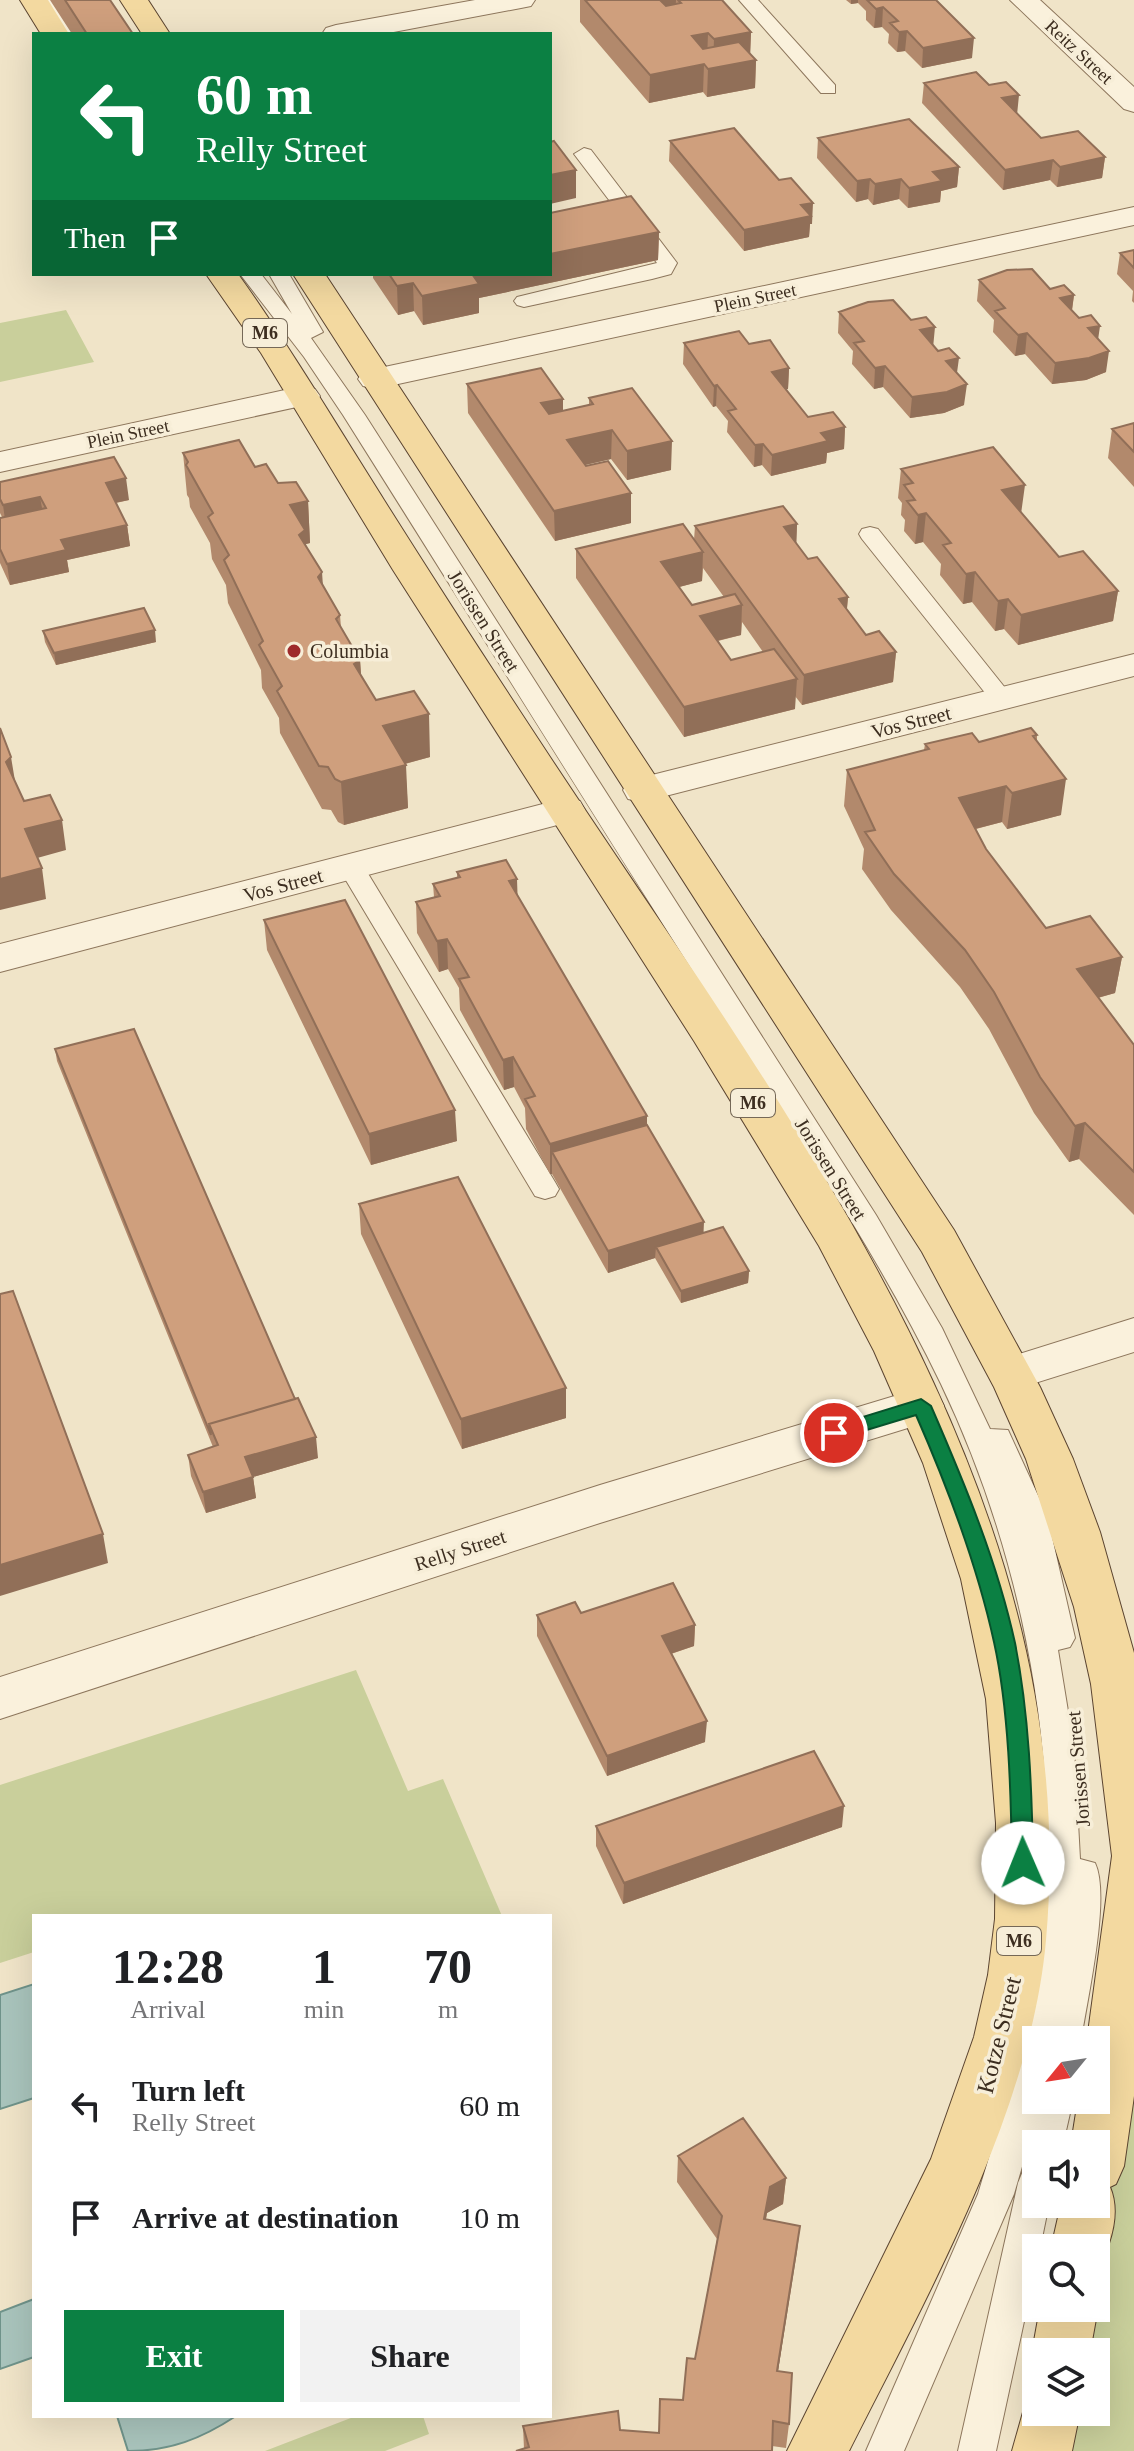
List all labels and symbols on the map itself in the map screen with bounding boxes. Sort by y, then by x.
street label: Reitz Street [1041,16,1117,88]
street label: Plein Street [712,280,798,316]
road number: M6 [243,319,287,347]
street label: Plein Street [85,416,171,452]
street label: Jorissen Street [444,566,524,676]
place label: Columbia [310,640,389,662]
marker: Columbia [285,642,303,660]
street label: Vos Street [869,701,954,743]
street label: Vos Street [241,864,326,906]
road number: M6 [731,1089,775,1117]
street label: Jorissen Street [791,1114,871,1224]
pin [800,1399,868,1467]
street label: Relly Street [411,1525,509,1576]
street label: Jorissen Street [1062,1710,1094,1828]
position arrow [981,1821,1065,1905]
road number: M6 [997,1927,1041,1955]
street label: Kotze Street [972,1974,1026,2096]
north arrow [1022,2026,1110,2114]

